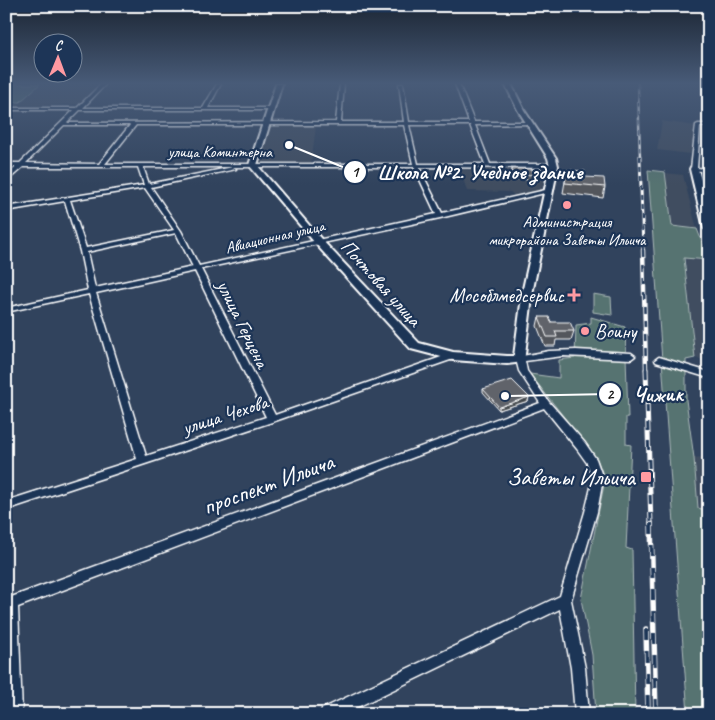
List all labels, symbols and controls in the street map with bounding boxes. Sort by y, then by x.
north arrow [32,32,82,82]
text: С [55,37,64,54]
street label: улица Коминтерна [167,142,273,162]
callout: Школа №2. Учебное здание [342,154,593,190]
text: Школа №2. Учебное здание [377,159,585,186]
text: 1 [352,163,361,182]
marker: Администрация микрорайона Заветы Ильича [561,199,573,211]
place label: Администрация микрорайона Заветы Ильича [488,212,647,250]
street label: Авиационная улица [223,216,328,258]
street label: Почтовая улица [335,234,428,333]
street label: улица Герцена [211,275,276,374]
place label: Мособлмедсервис [450,283,565,308]
marker: Мособлмедсервис [568,289,580,301]
place label: Воину [595,319,639,344]
marker: Воину [579,325,591,337]
callout: Чижик [598,376,692,412]
text: Чижик [633,381,685,407]
text: 2 [607,385,615,404]
street label: улица Чехова [178,389,273,441]
street label: проспект Ильича [198,446,339,522]
place label: Заветы Ильича [507,462,636,492]
marker: Заветы Ильича [639,470,653,484]

